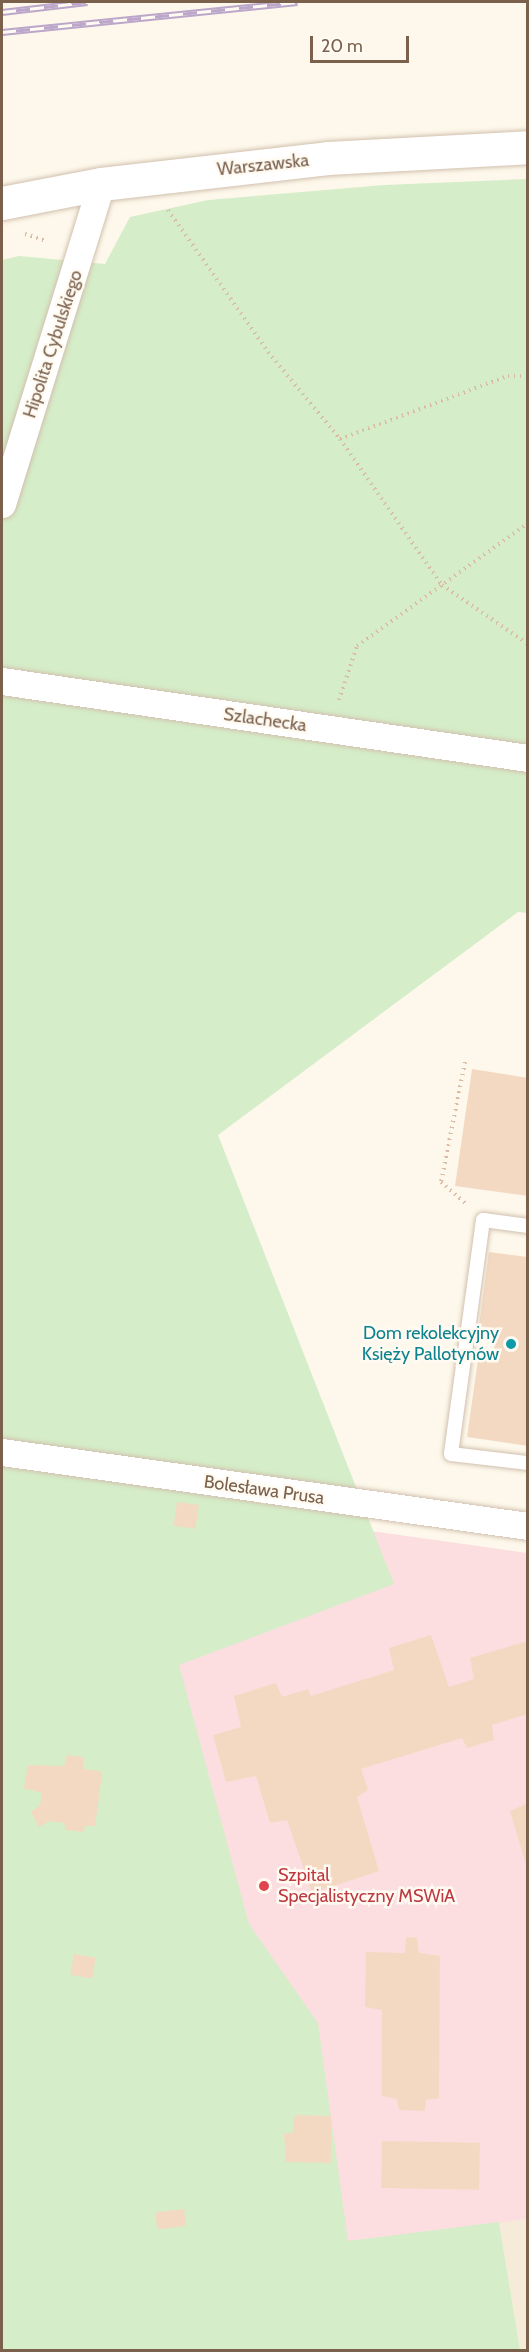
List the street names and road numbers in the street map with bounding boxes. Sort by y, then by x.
street label: Warszawska [216,149,310,181]
street label: Hipolita Cybulskiego [19,267,87,421]
street label: Szlachecka [222,703,308,737]
street label: Bolesława Prusa [203,1471,325,1509]

